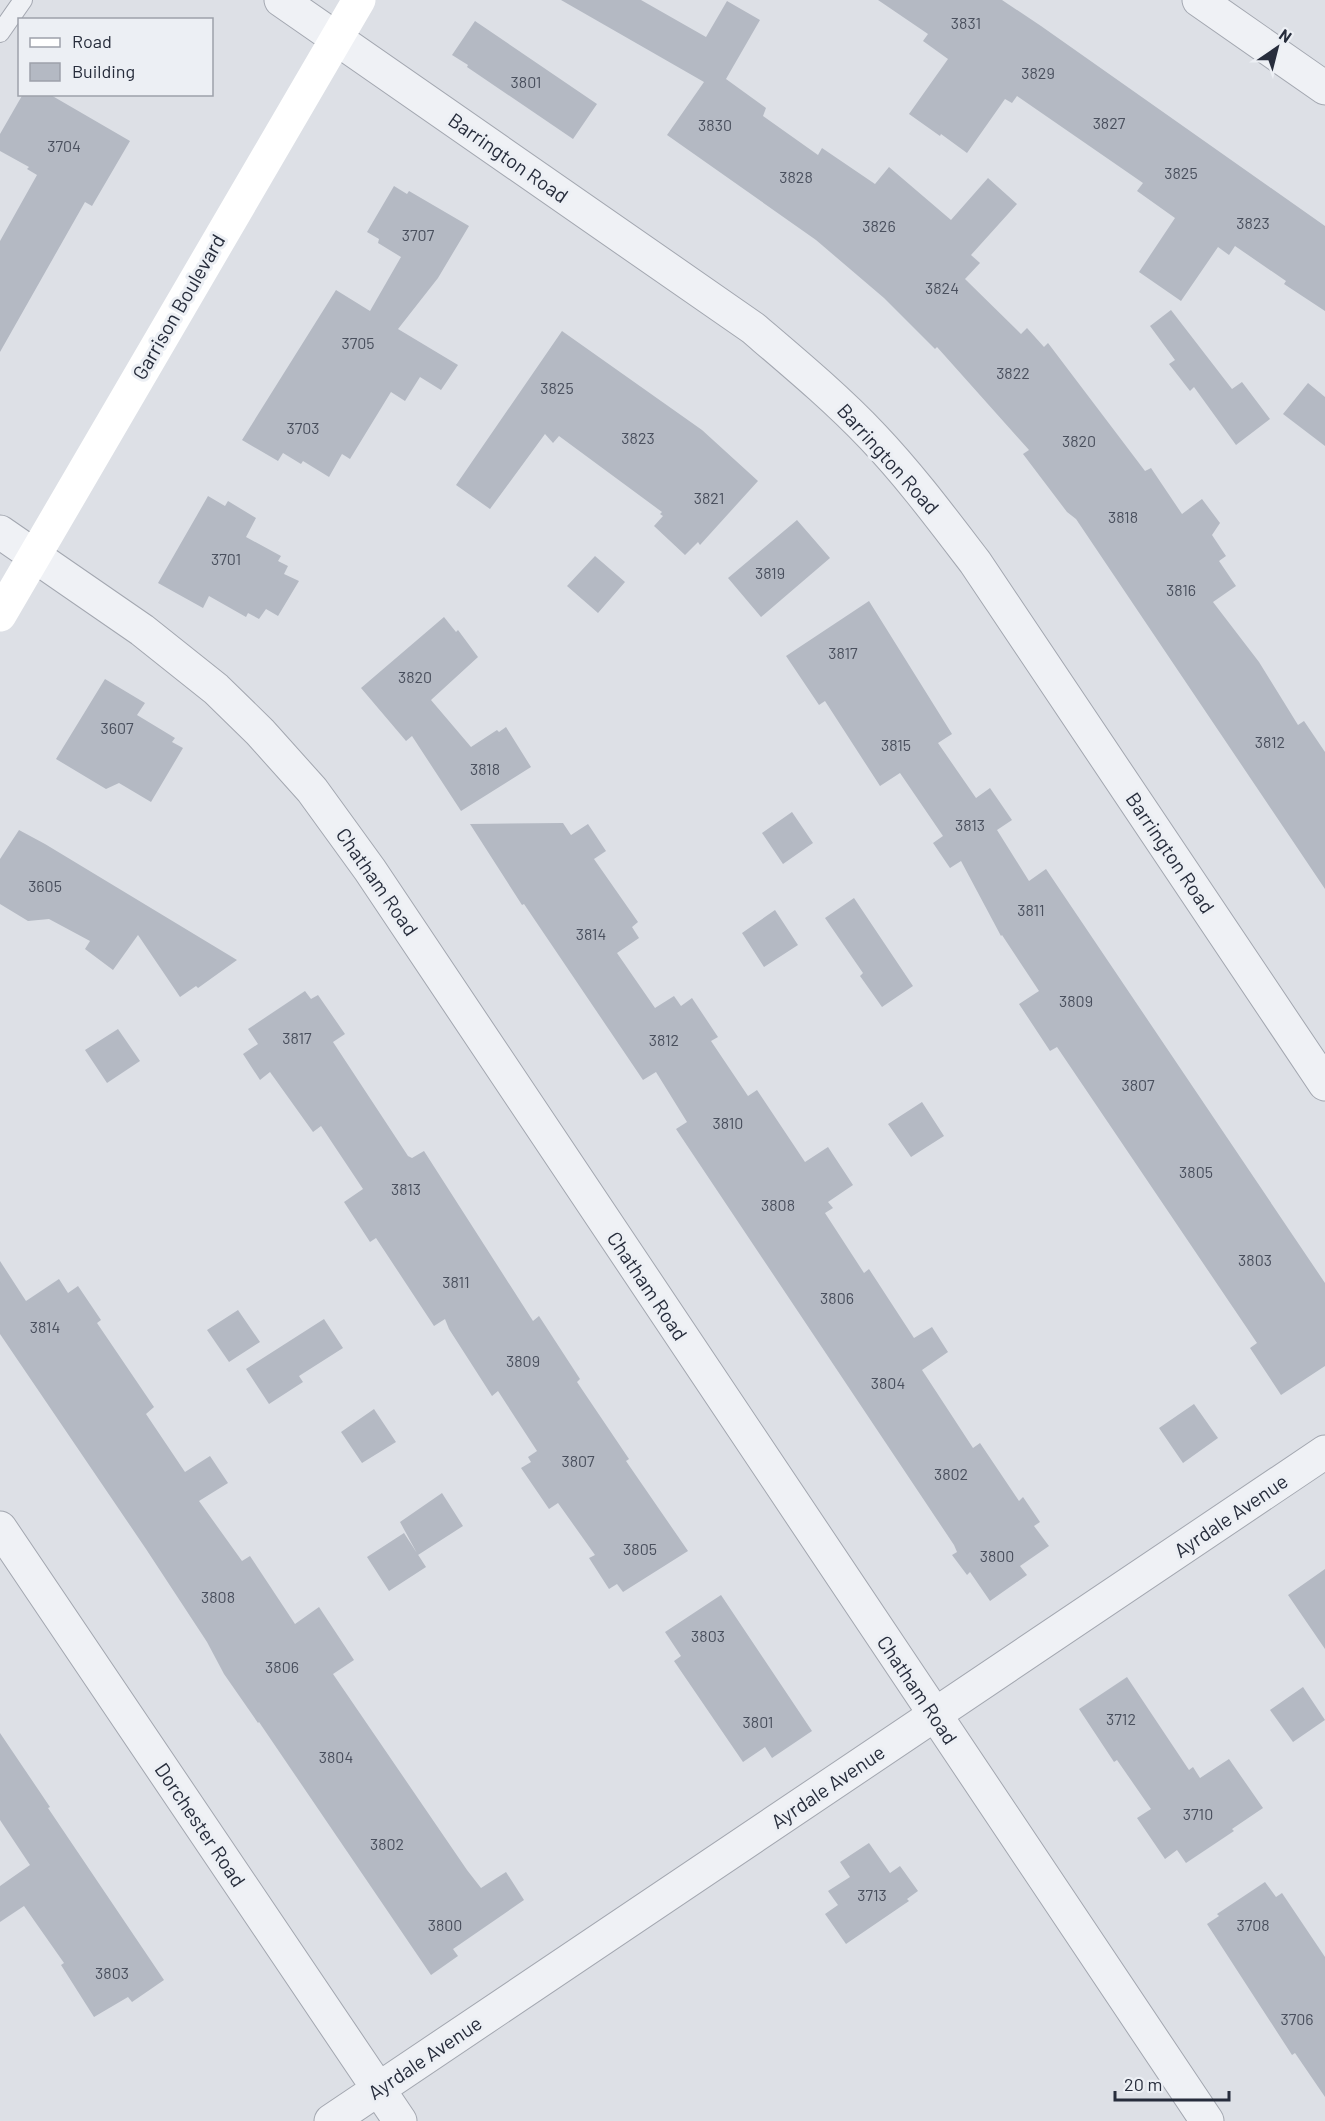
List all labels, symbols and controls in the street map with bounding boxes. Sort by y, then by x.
house number: 3831 [951,13,981,32]
legend [18,18,213,96]
north arrow [1247,18,1307,78]
text: N [1276,24,1296,46]
text: Road [72,30,112,52]
text: Building [72,60,135,82]
house number: 3829 [1021,63,1055,82]
house number: 3801 [511,72,541,91]
street label: Barrington Road [444,107,573,207]
house number: 3827 [1093,113,1126,132]
house number: 3830 [698,115,732,134]
house number: 3704 [47,136,81,155]
house number: 3825 [1164,163,1198,182]
house number: 3828 [779,167,813,186]
house number: 3823 [1236,213,1270,232]
house number: 3826 [862,216,896,235]
house number: 3707 [402,225,435,244]
street label: Garrison Boulevard [127,229,230,384]
house number: 3824 [925,278,959,297]
house number: 3705 [341,333,375,352]
house number: 3822 [996,363,1030,382]
house number: 3825 [540,378,574,397]
street label: Barrington Road [833,398,945,519]
house number: 3703 [286,418,320,437]
house number: 3823 [621,428,655,447]
house number: 3820 [1062,431,1096,450]
house number: 3821 [694,488,724,507]
house number: 3818 [1108,507,1138,526]
house number: 3701 [211,549,241,568]
house number: 3819 [755,563,785,582]
house number: 3816 [1166,580,1196,599]
house number: 3817 [828,643,858,662]
house number: 3820 [398,667,432,686]
house number: 3607 [100,718,134,737]
house number: 3812 [1255,732,1285,751]
house number: 3815 [881,735,911,754]
house number: 3818 [470,759,500,778]
street label: Barrington Road [1122,787,1220,917]
house number: 3813 [955,815,985,834]
street label: Chatham Road [332,823,424,940]
house number: 3605 [28,876,62,895]
house number: 3811 [1017,900,1045,919]
house number: 3814 [576,924,606,943]
house number: 3809 [1059,991,1093,1010]
house number: 3817 [282,1028,312,1047]
house number: 3812 [649,1030,679,1049]
house number: 3807 [1121,1075,1155,1094]
house number: 3810 [713,1113,743,1132]
house number: 3805 [1179,1162,1213,1181]
house number: 3813 [391,1179,421,1198]
house number: 3808 [761,1195,795,1214]
street label: Chatham Road [603,1226,693,1344]
house number: 3803 [1238,1250,1272,1269]
house number: 3811 [442,1272,470,1291]
house number: 3806 [820,1288,854,1307]
house number: 3814 [30,1317,60,1336]
house number: 3809 [506,1351,540,1370]
house number: 3804 [871,1373,905,1392]
house number: 3807 [561,1451,595,1470]
house number: 3802 [934,1464,968,1483]
street label: Ayrdale Avenue [1169,1468,1292,1562]
house number: 3805 [623,1539,657,1558]
house number: 3800 [980,1546,1014,1565]
house number: 3808 [201,1587,235,1606]
house number: 3803 [691,1626,725,1645]
street label: Chatham Road [873,1630,963,1748]
house number: 3806 [265,1657,299,1676]
house number: 3712 [1106,1709,1136,1728]
house number: 3801 [743,1712,773,1731]
street label: Ayrdale Avenue [766,1739,889,1833]
house number: 3804 [319,1747,353,1766]
street label: Dorchester Road [150,1758,251,1891]
house number: 3710 [1183,1804,1213,1823]
house number: 3802 [370,1834,404,1853]
house number: 3713 [857,1885,887,1904]
house number: 3800 [428,1915,462,1934]
house number: 3708 [1236,1915,1270,1934]
house number: 3803 [95,1963,129,1982]
house number: 3706 [1280,2009,1314,2028]
street label: Ayrdale Avenue [363,2010,486,2104]
scale bar [1115,2064,1229,2102]
text: 20 m [1124,2073,1162,2095]

